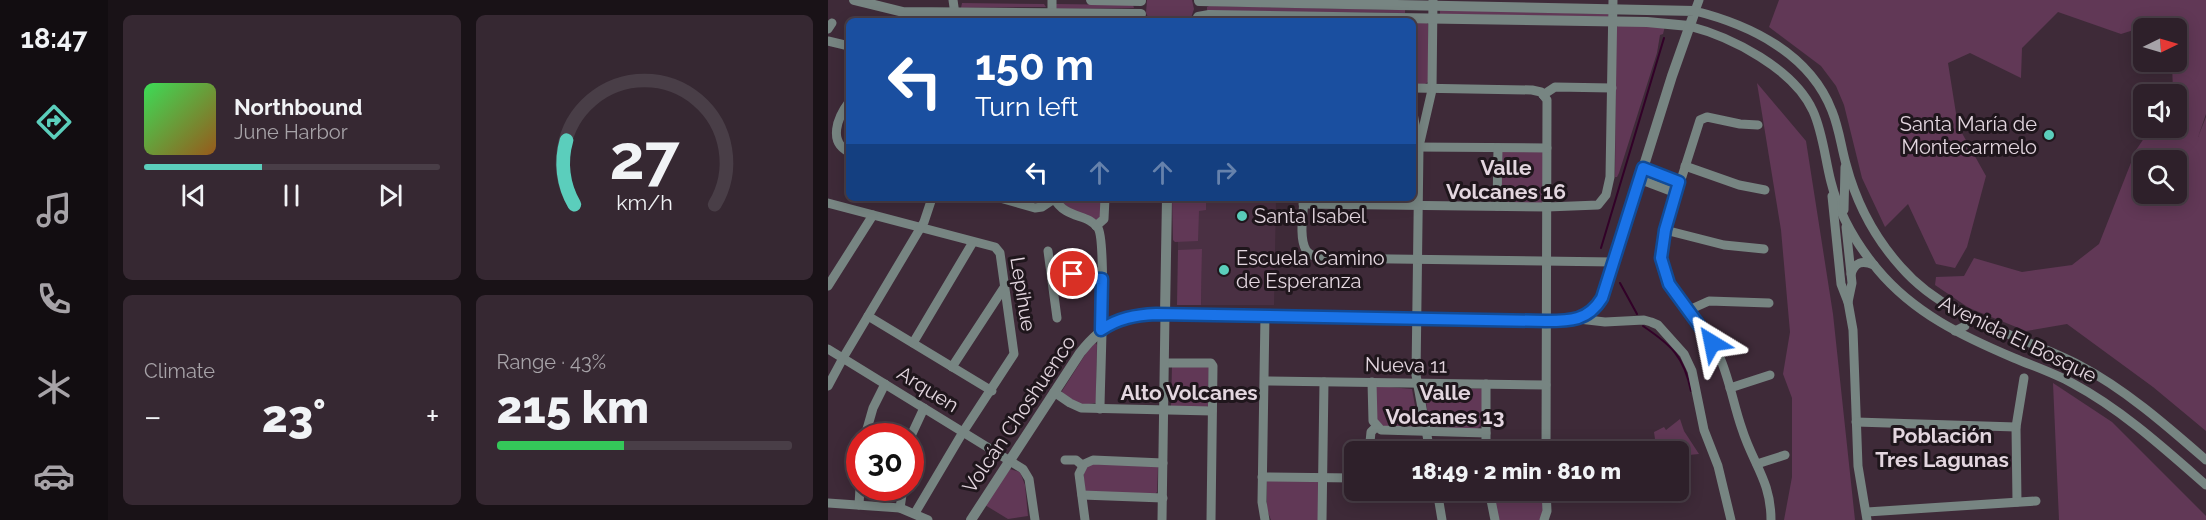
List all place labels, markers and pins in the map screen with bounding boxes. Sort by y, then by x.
place label: Santa María de Montecarmelo [1900,112,2037,159]
marker: Santa María de Montecarmelo [2042,128,2056,142]
place label: Santa Isabel [1254,204,1367,228]
marker: Santa Isabel [1235,209,1249,223]
place label: Escuela Camino de Esperanza [1236,246,1385,293]
pin [1047,248,1098,299]
marker: Escuela Camino de Esperanza [1217,263,1231,277]

